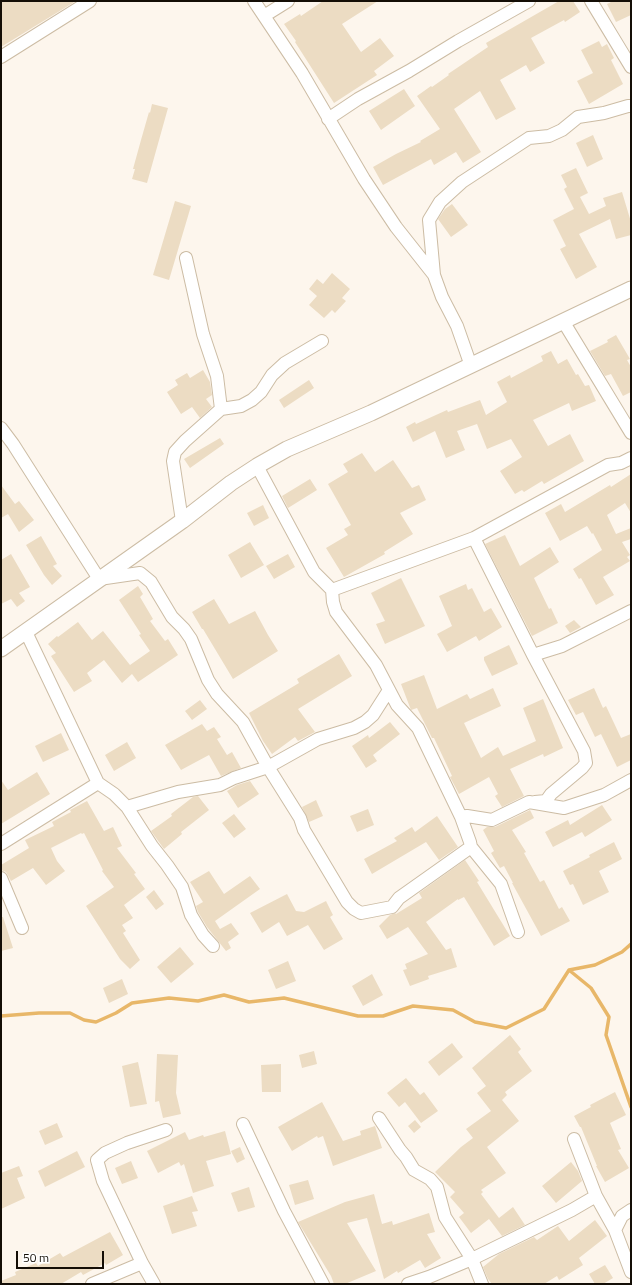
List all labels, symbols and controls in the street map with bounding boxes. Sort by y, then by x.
scale bar [18,1243,106,1269]
text: 50 m [23,1248,49,1267]

